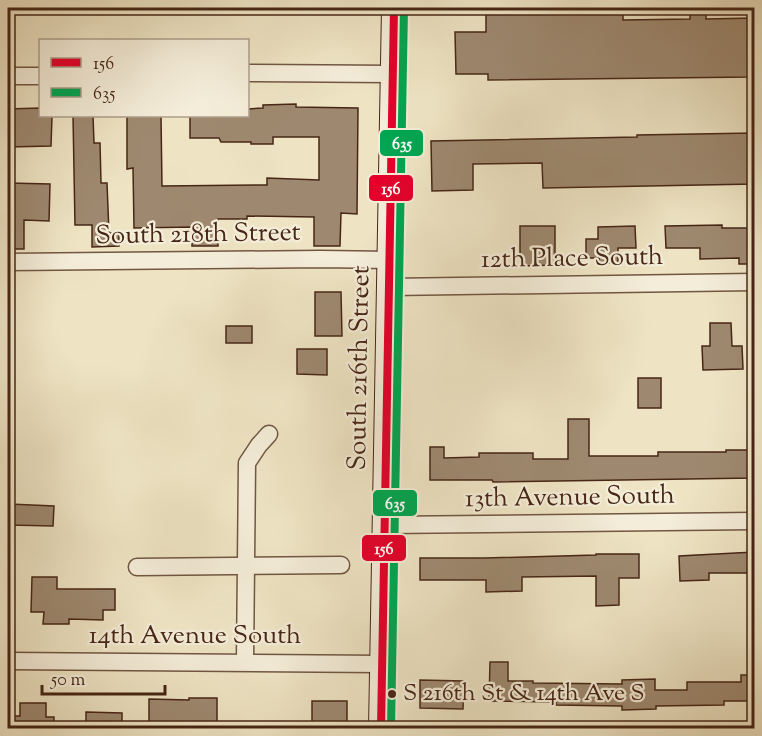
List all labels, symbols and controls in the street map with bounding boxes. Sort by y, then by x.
legend [39,39,249,117]
text: 156 [93,52,114,78]
text: 635 [93,82,115,108]
line badge: 635 [379,129,424,157]
text: 635 [392,134,412,157]
line badge: 156 [368,174,414,202]
text: 156 [382,179,400,202]
street label: South 218th Street [95,215,301,255]
street label: 12th Place South [481,239,663,279]
street label: South 216th Street [340,265,380,471]
street label: 13th Avenue South [465,478,675,518]
line badge: 635 [372,489,418,517]
text: 635 [385,494,405,517]
line badge: 156 [361,534,407,562]
text: 156 [375,539,393,562]
street label: 14th Avenue South [89,618,301,655]
scale bar [42,658,165,696]
text: 50 m [50,668,86,694]
place label: S 216th St & 14th Ave S [403,677,645,711]
marker: S 216th St & 14th Ave S [386,688,398,700]

